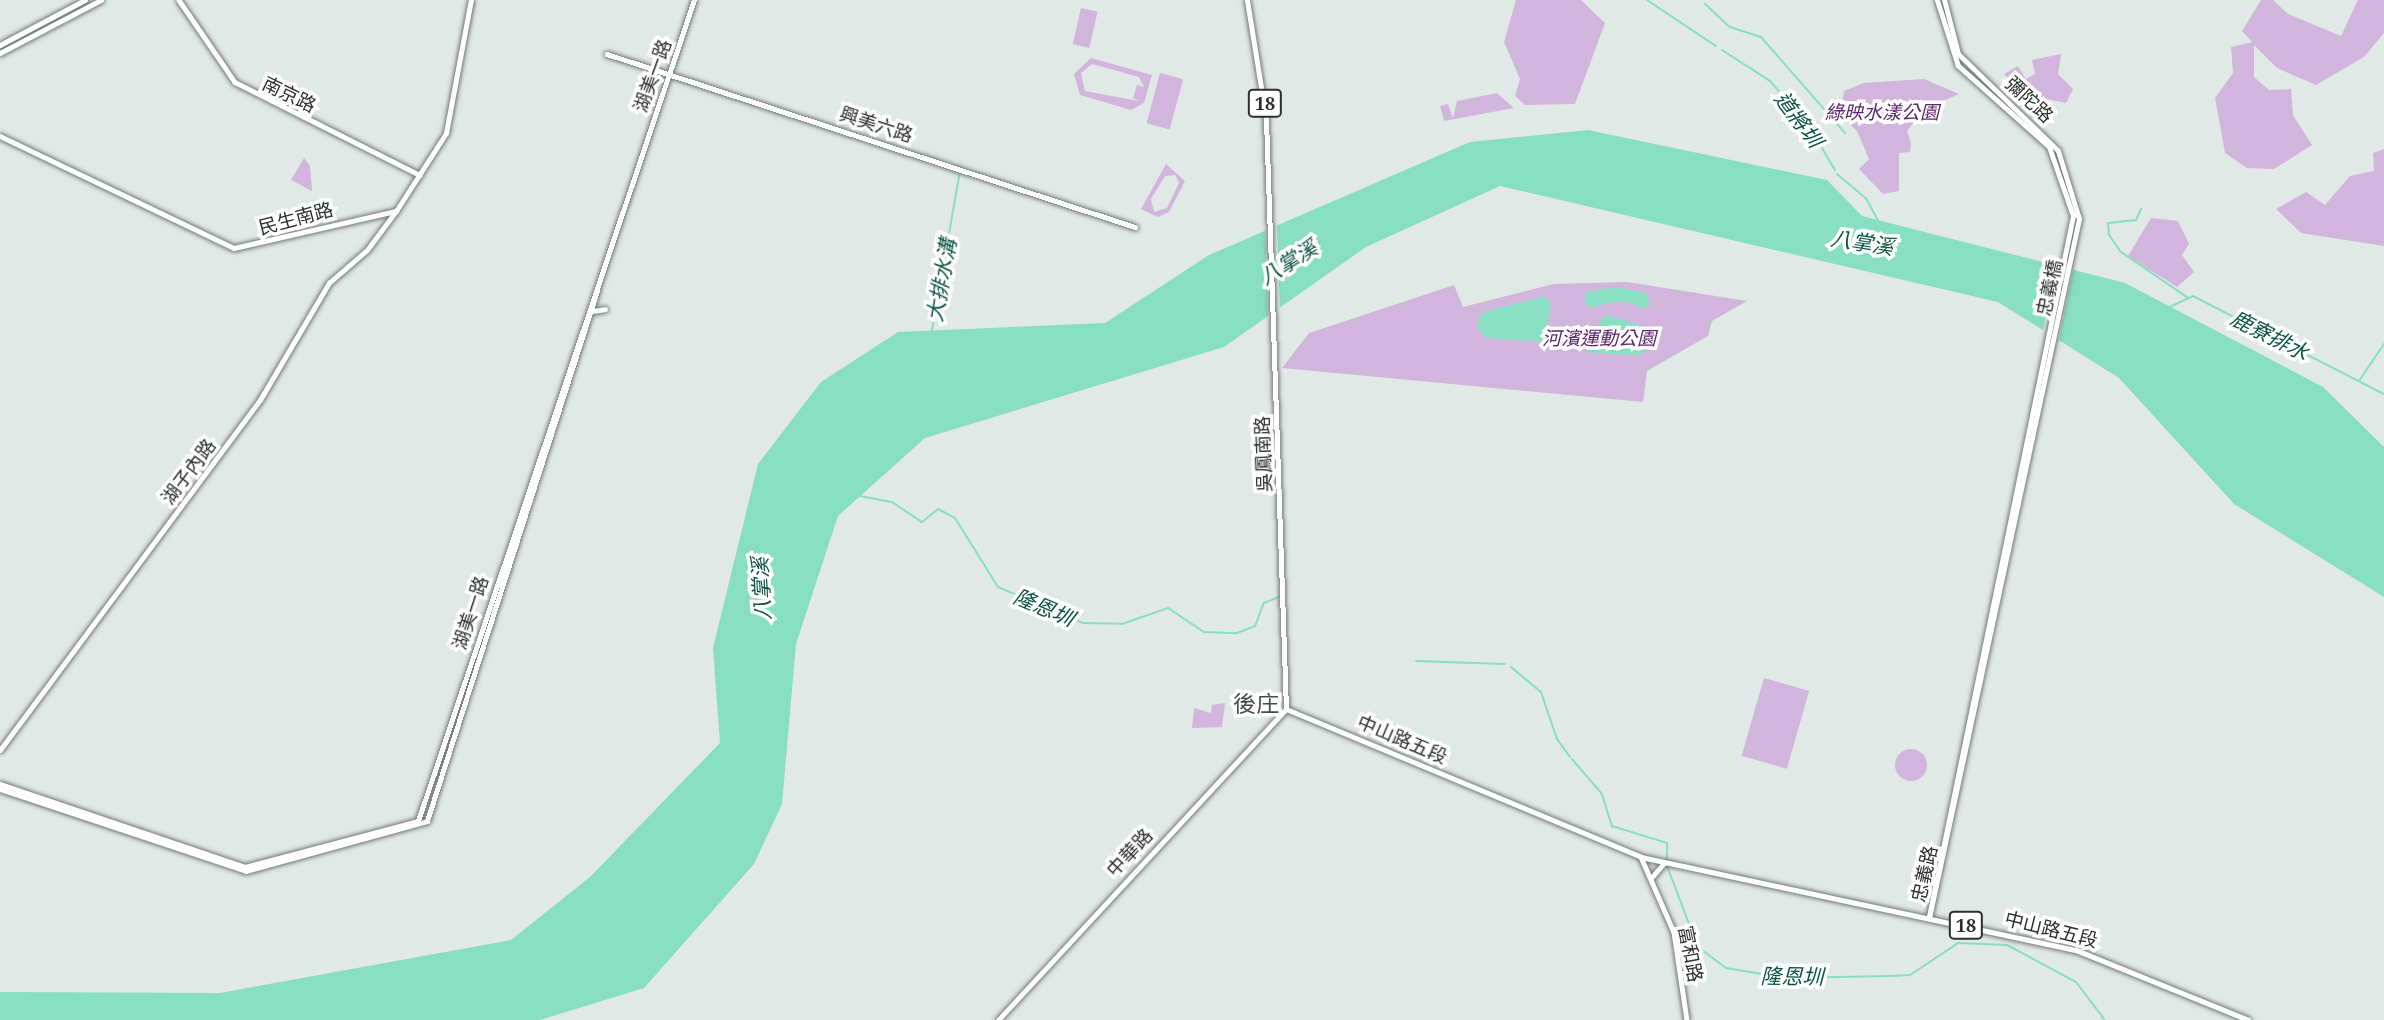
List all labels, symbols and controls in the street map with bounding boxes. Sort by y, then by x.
street label: 湖美一路 [629,36,677,116]
street label: 南京路 [258,72,320,118]
street label: 彌陀路 [2000,72,2058,128]
water label: 道將圳 [1770,86,1828,152]
road number: 18 [1248,88,1282,118]
street label: 興美六路 [836,102,916,148]
park label: 綠映水漾公園 [1825,102,1939,124]
street label: 民生南路 [256,198,336,240]
water label: 八掌溪 [1829,225,1895,259]
water label: 八掌溪 [1255,235,1321,289]
water label: 大排水溝 [921,236,961,324]
street label: 忠義橋 [2033,258,2067,318]
water label: 鹿寮排水 [2227,305,2313,365]
park label: 河濱運動公園 [1542,328,1656,350]
street label: 吳鳳南路 [1251,416,1277,492]
street label: 湖子內路 [157,435,221,509]
water label: 八掌溪 [747,557,775,621]
street label: 湖美一路 [448,573,494,653]
water label: 隆恩圳 [1010,583,1078,631]
district label: 後庄 [1233,689,1279,717]
street label: 中山路五段 [1354,711,1450,769]
street label: 中華路 [1102,824,1158,882]
street label: 忠義路 [1907,844,1943,904]
street label: 中山路五段 [2002,907,2100,953]
road number: 18 [1948,910,1983,940]
street label: 富和路 [1673,924,1707,984]
water label: 隆恩圳 [1760,963,1824,989]

